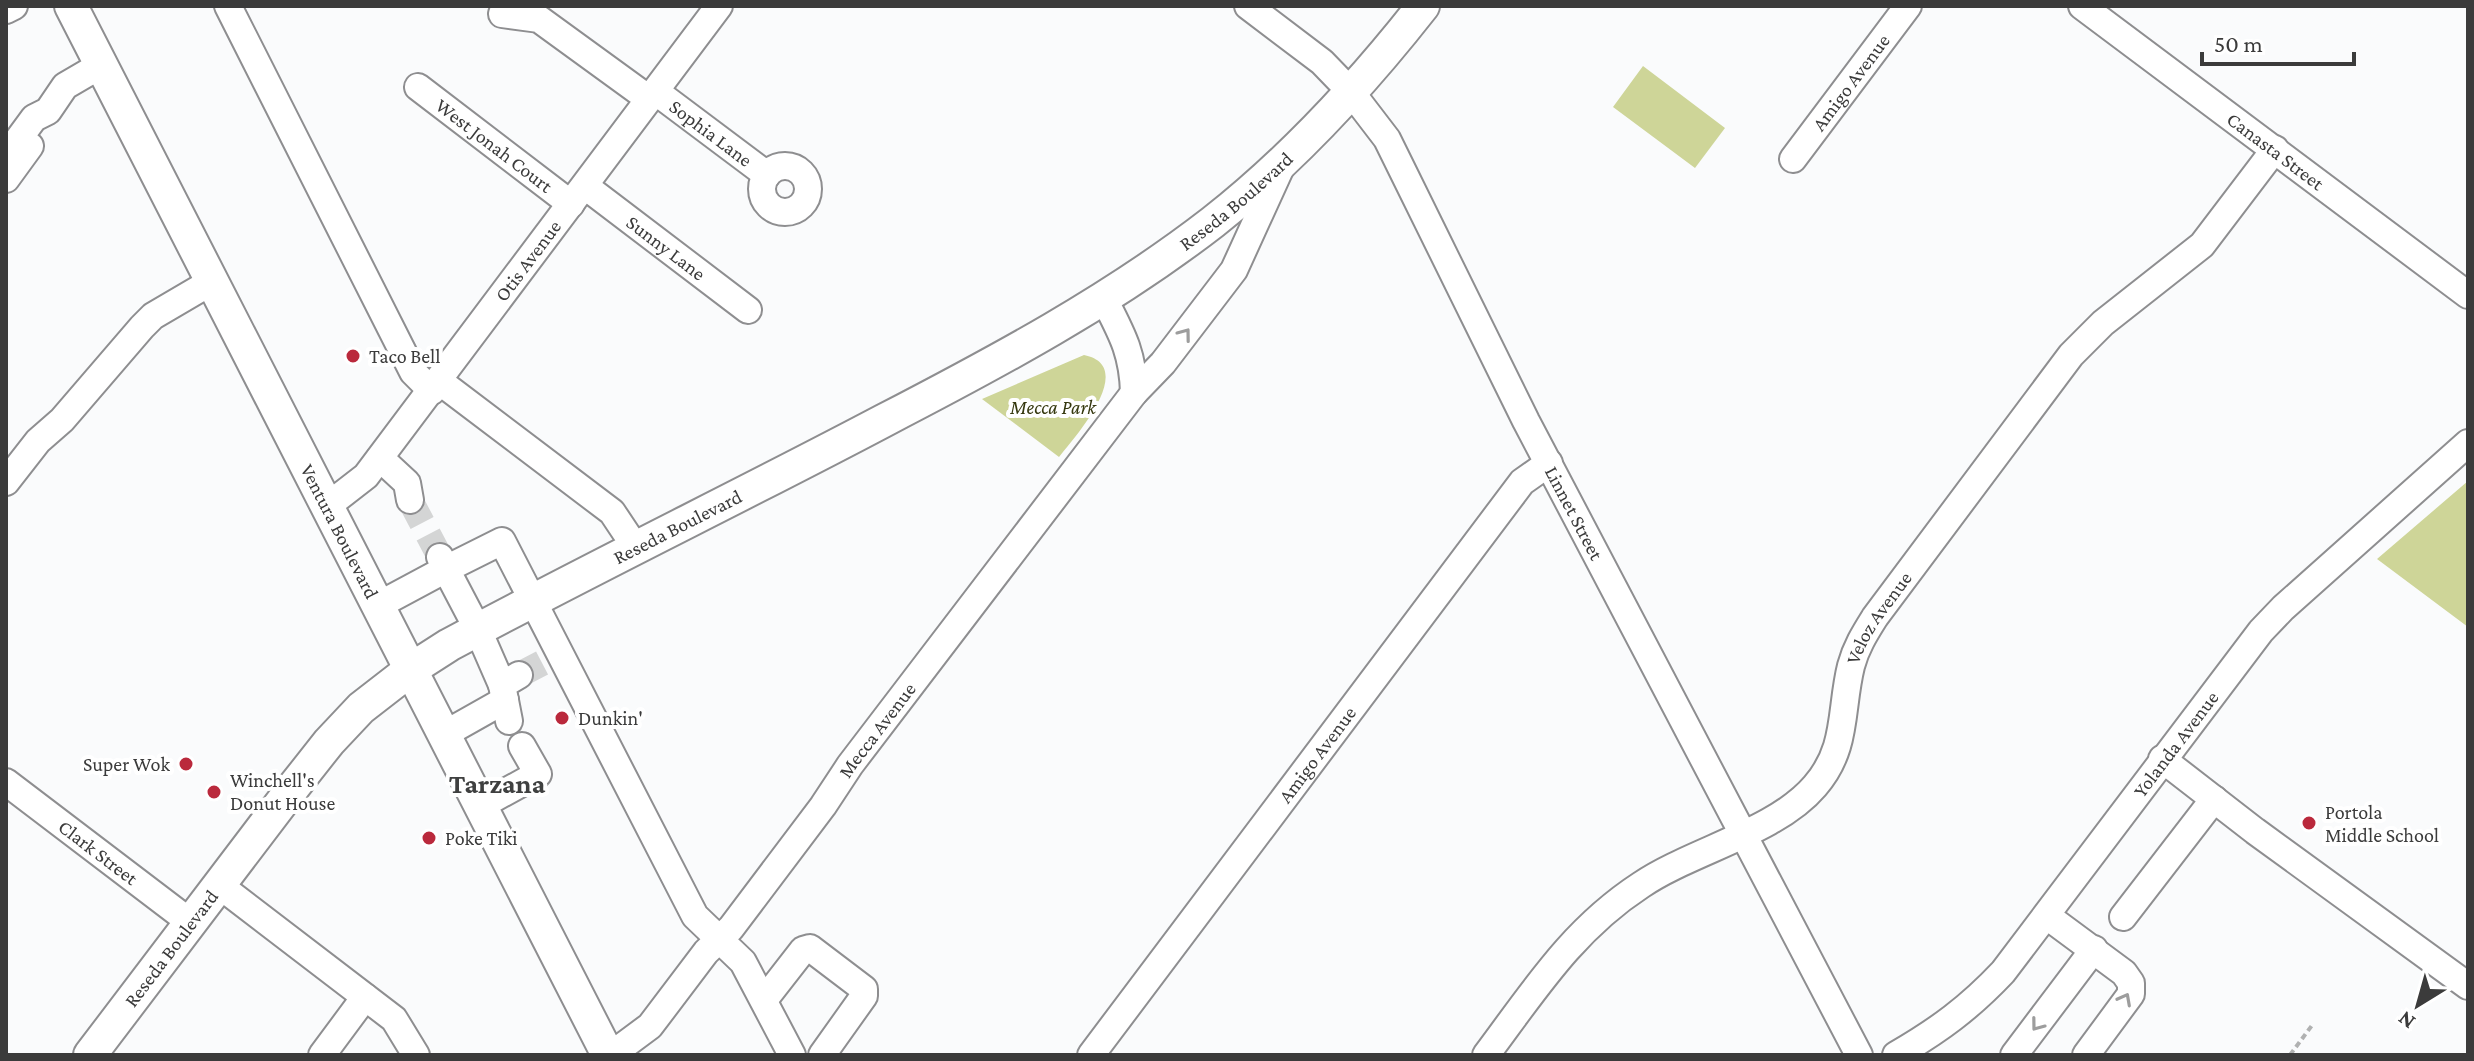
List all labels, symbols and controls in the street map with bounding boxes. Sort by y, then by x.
scale bar [2202,16,2354,66]
street label: Amigo Avenue [1807,30,1894,135]
text: 50 m [2214,30,2263,57]
street label: West Jonah Court [432,94,557,197]
street label: Sophia Lane [665,95,757,171]
street label: Canasta Street [2223,108,2329,195]
street label: Reseda Boulevard [1175,147,1297,255]
street label: Sunny Lane [622,211,710,285]
street label: Otis Avenue [490,216,565,306]
one-way arrow [1176,329,1190,343]
place label: Taco Bell [369,345,441,367]
marker: Taco Bell [344,347,362,365]
park label: Mecca Park [1009,396,1097,418]
street label: Ventura Boulevard [296,460,384,603]
street label: Linnet Street [1541,462,1608,564]
street label: Reseda Boulevard [610,485,746,568]
street label: Veloz Avenue [1841,567,1916,667]
street label: Mecca Avenue [834,678,920,782]
street label: Yolanda Avenue [2129,686,2223,801]
street label: Amigo Avenue [1274,702,1360,807]
place label: Dunkin' [578,707,643,729]
marker: Dunkin' [553,709,571,727]
place label: Super Wok [83,753,170,776]
marker: Super Wok [177,755,195,773]
district label: Tarzana [449,768,546,799]
place label: Winchell's Donut House [230,769,335,814]
marker: Winchell's Donut House [205,783,223,801]
place label: Portola Middle School [2325,801,2439,846]
marker: Portola Middle School [2300,814,2318,832]
street label: Clark Street [54,815,142,890]
place label: Poke Tiki [445,827,517,849]
marker: Poke Tiki [420,829,438,847]
street label: Reseda Boulevard [120,885,223,1011]
north arrow [2378,965,2458,1045]
one-way arrow [2115,993,2130,1007]
text: N [2393,1006,2420,1035]
one-way arrow [2033,1016,2047,1030]

